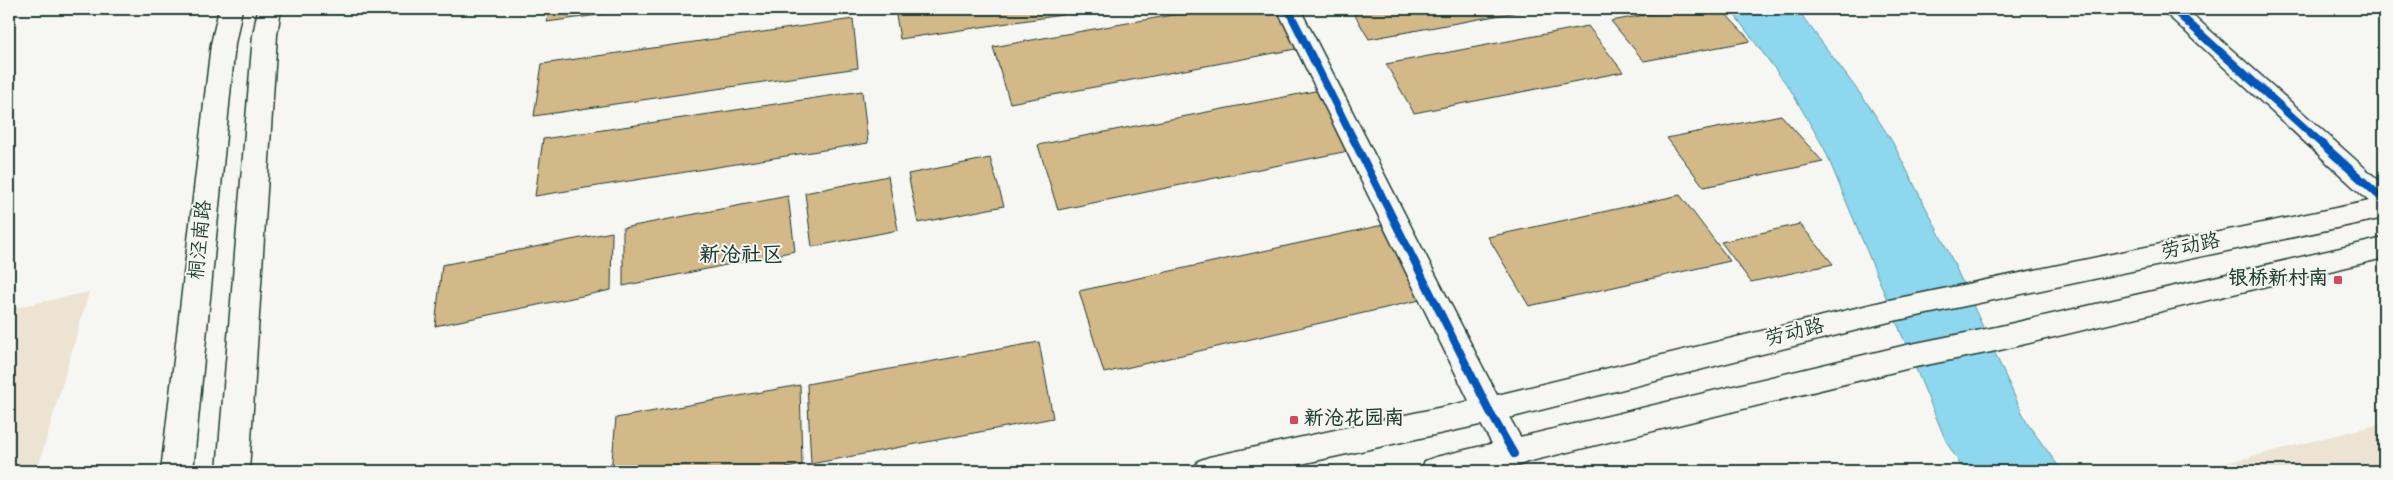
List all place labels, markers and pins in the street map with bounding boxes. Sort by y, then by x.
place label: 银桥新村南 [2228,266,2328,294]
marker: 银桥新村南 [2332,274,2344,286]
place label: 新沧花园南 [1304,406,1404,434]
marker: 新沧花园南 [1288,414,1300,426]

